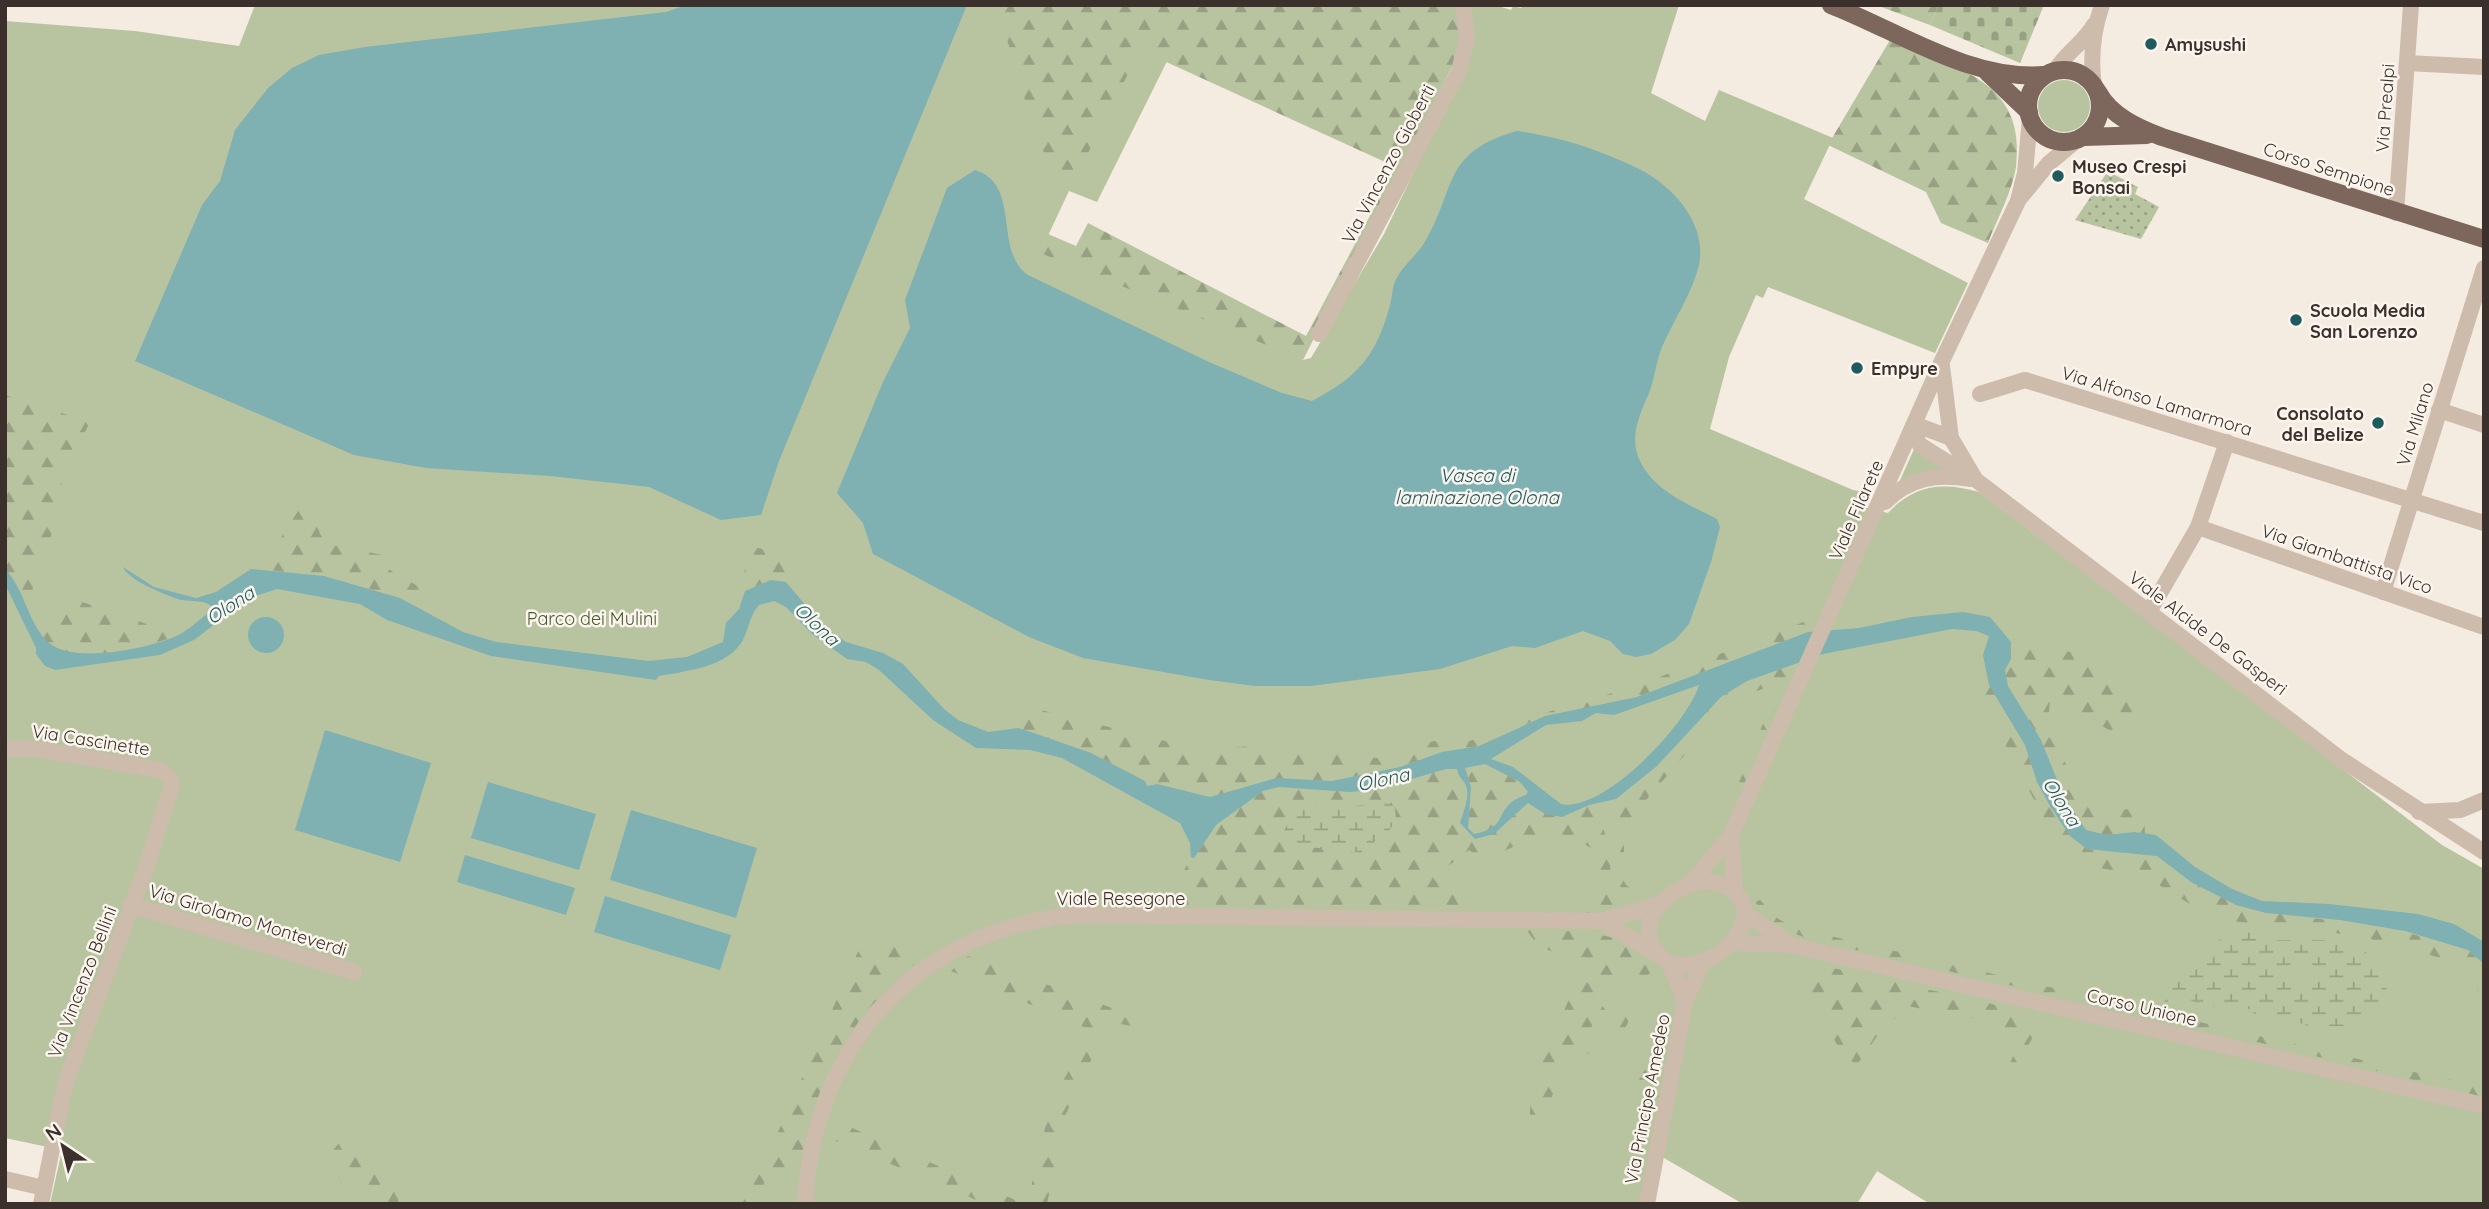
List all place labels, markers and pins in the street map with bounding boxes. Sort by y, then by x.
place label: Amysushi [2165,33,2246,56]
marker: Amysushi [2143,36,2159,52]
place label: Museo Crespi Bonsai [2072,155,2186,199]
marker: Museo Crespi Bonsai [2050,168,2066,184]
place label: Scuola Media San Lorenzo [2310,299,2425,343]
marker: Scuola Media San Lorenzo [2288,312,2304,328]
place label: Empyre [1871,357,1938,380]
marker: Empyre [1849,360,1865,376]
place label: Consolato del Belize [2276,402,2364,446]
marker: Consolato del Belize [2370,415,2386,431]

